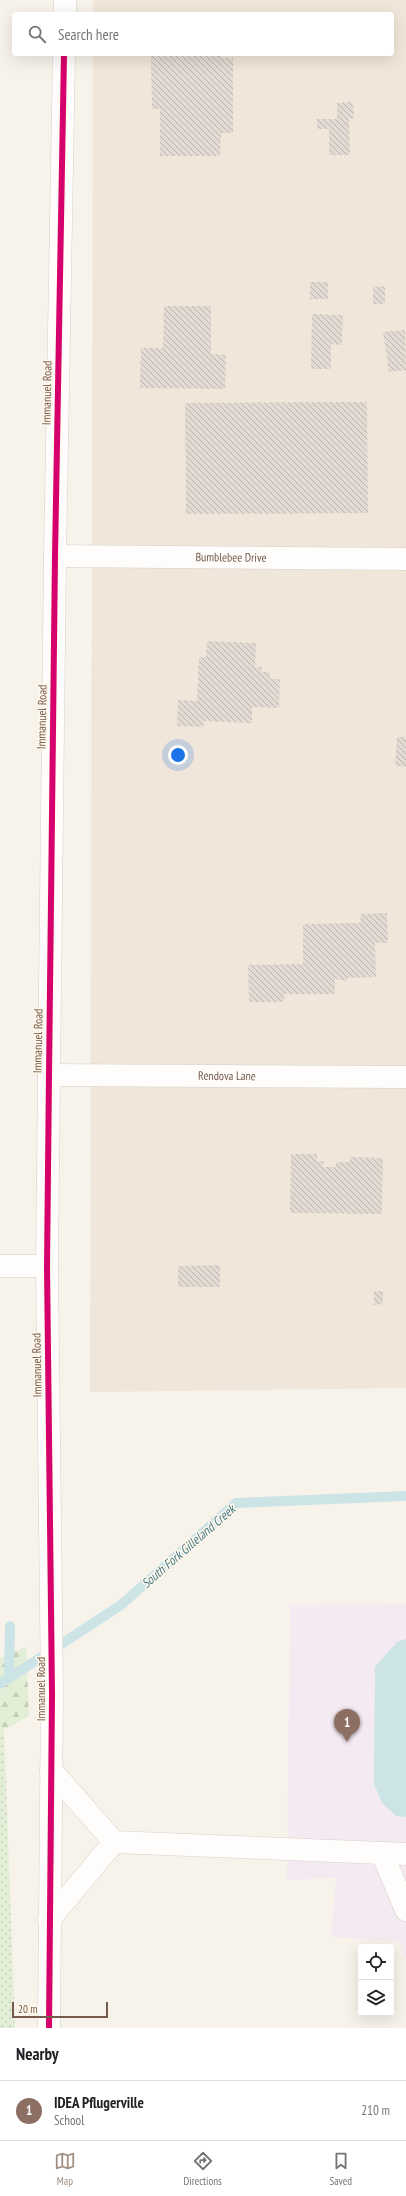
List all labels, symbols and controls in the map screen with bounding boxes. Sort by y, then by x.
search box [12,12,394,56]
icon: search [26,23,48,45]
text: Search here [58,25,119,44]
street label: Immanuel Road [38,361,55,425]
street label: Bumblebee Drive [195,549,267,565]
street label: Immanuel Road [33,685,50,749]
your location [168,745,188,765]
street label: Immanuel Road [29,1009,46,1073]
street label: Rendova Lane [198,1068,256,1083]
street label: Immanuel Road [28,1333,45,1397]
water label: South Fork Gilleland Creek [138,1500,240,1592]
street label: Immanuel Road [33,1657,48,1721]
pin: 1 [334,1709,360,1742]
map controls [358,1944,394,2016]
button: locate [358,1944,394,1980]
button: layers [358,1980,394,2016]
scale bar [12,2000,108,2019]
text: 20 m [18,2002,37,2016]
text: Nearby [16,2043,59,2065]
text: IDEA Pflugerville [54,2093,144,2112]
text: 1 [26,2102,32,2119]
text: 210 m [361,2102,390,2119]
text: School [54,2112,84,2129]
tab: Map [54,2150,76,2188]
tab: Directions [184,2150,222,2188]
tab: Saved [329,2150,352,2188]

